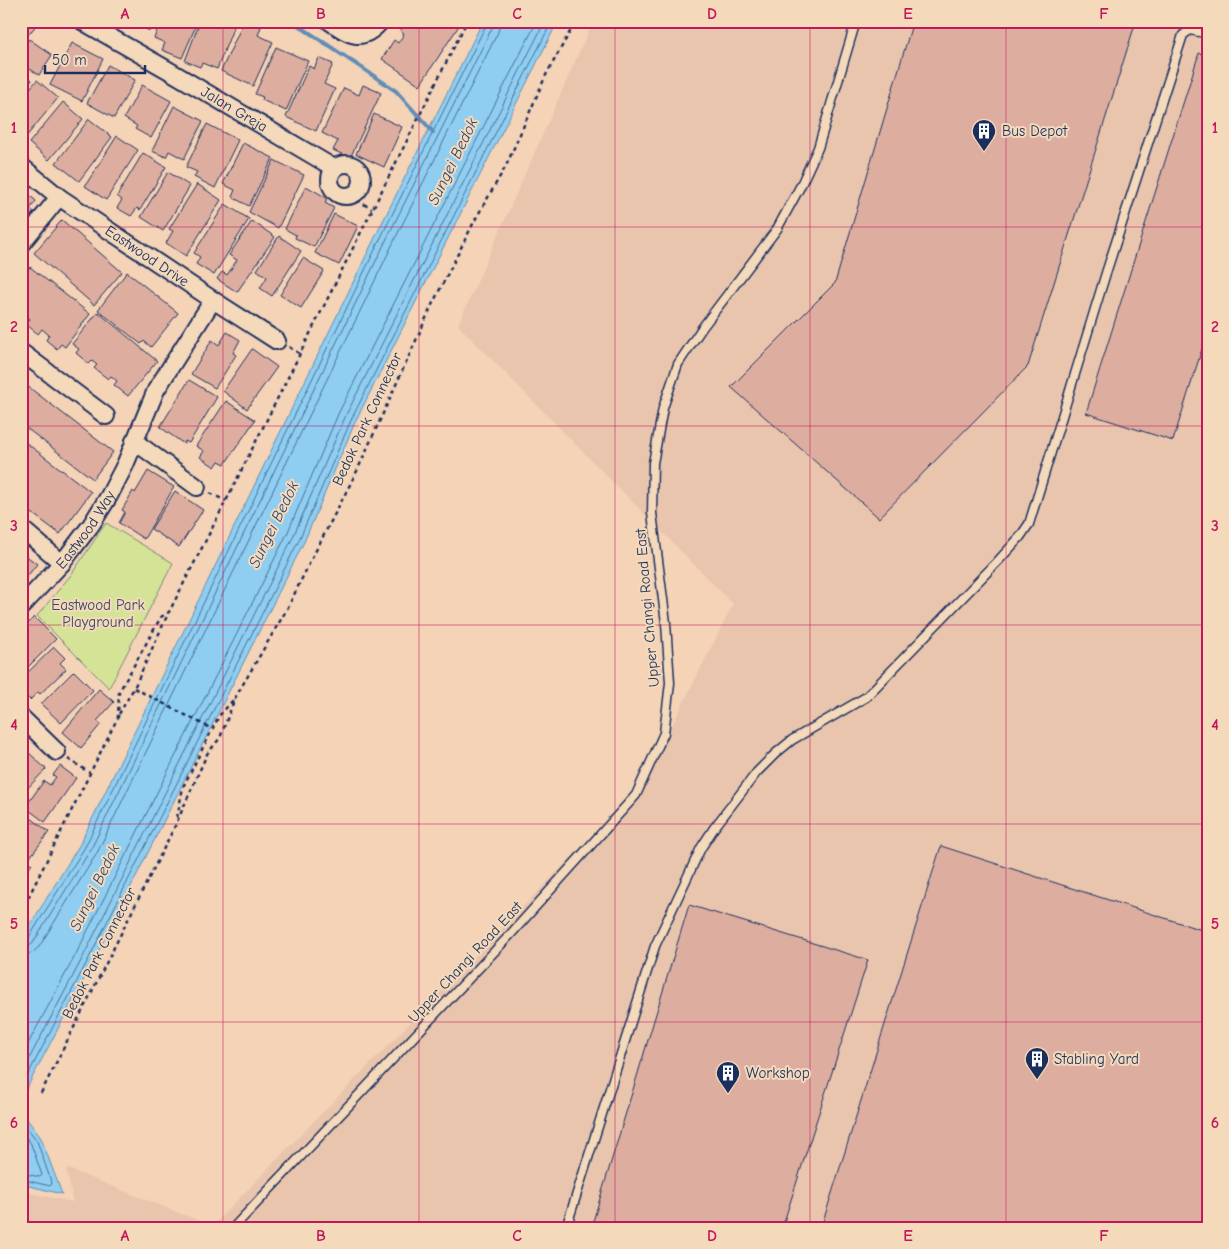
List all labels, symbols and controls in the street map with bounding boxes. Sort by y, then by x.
text: A [121,5,130,23]
text: B [316,5,326,23]
text: C [512,5,522,23]
text: D [707,5,717,23]
text: E [903,5,913,23]
text: F [1099,5,1109,23]
scale bar [45,42,145,74]
text: 50 m [52,51,87,69]
street label: Jalan Greja [198,83,271,136]
water label: Sungei Bedok [424,115,482,208]
building icon: Bus Depot [971,118,997,152]
text: 1 [11,119,17,137]
text: 1 [1212,119,1218,137]
place label: Bus Depot [1002,122,1068,140]
street label: Eastwood Drive [102,221,193,291]
text: 2 [10,318,18,336]
text: 2 [1211,318,1219,336]
street label: Bedok Park Connector [328,349,406,488]
water label: Sungei Bedok [245,478,303,571]
street label: Eastwood Way [52,488,119,573]
text: 3 [10,517,18,535]
text: 3 [1211,517,1219,535]
street label: Upper Changi Road East [631,527,663,688]
park label: Eastwood Park Playground [51,596,146,631]
text: 4 [10,716,18,734]
text: 4 [1211,716,1219,734]
water label: Sungei Bedok [66,841,124,934]
street label: Bedok Park Connector [58,884,140,1022]
street label: Upper Changi Road East [404,897,526,1026]
text: 5 [10,915,18,933]
text: 5 [1211,915,1219,933]
building icon: Stabling Yard [1024,1046,1050,1080]
place label: Stabling Yard [1054,1050,1139,1068]
building icon: Workshop [715,1060,741,1094]
place label: Workshop [746,1064,810,1082]
text: 6 [10,1114,18,1132]
text: 6 [1211,1114,1219,1132]
text: A [121,1227,130,1245]
text: B [316,1227,326,1245]
text: C [512,1227,522,1245]
text: D [707,1227,717,1245]
text: E [903,1227,913,1245]
text: F [1099,1227,1109,1245]

